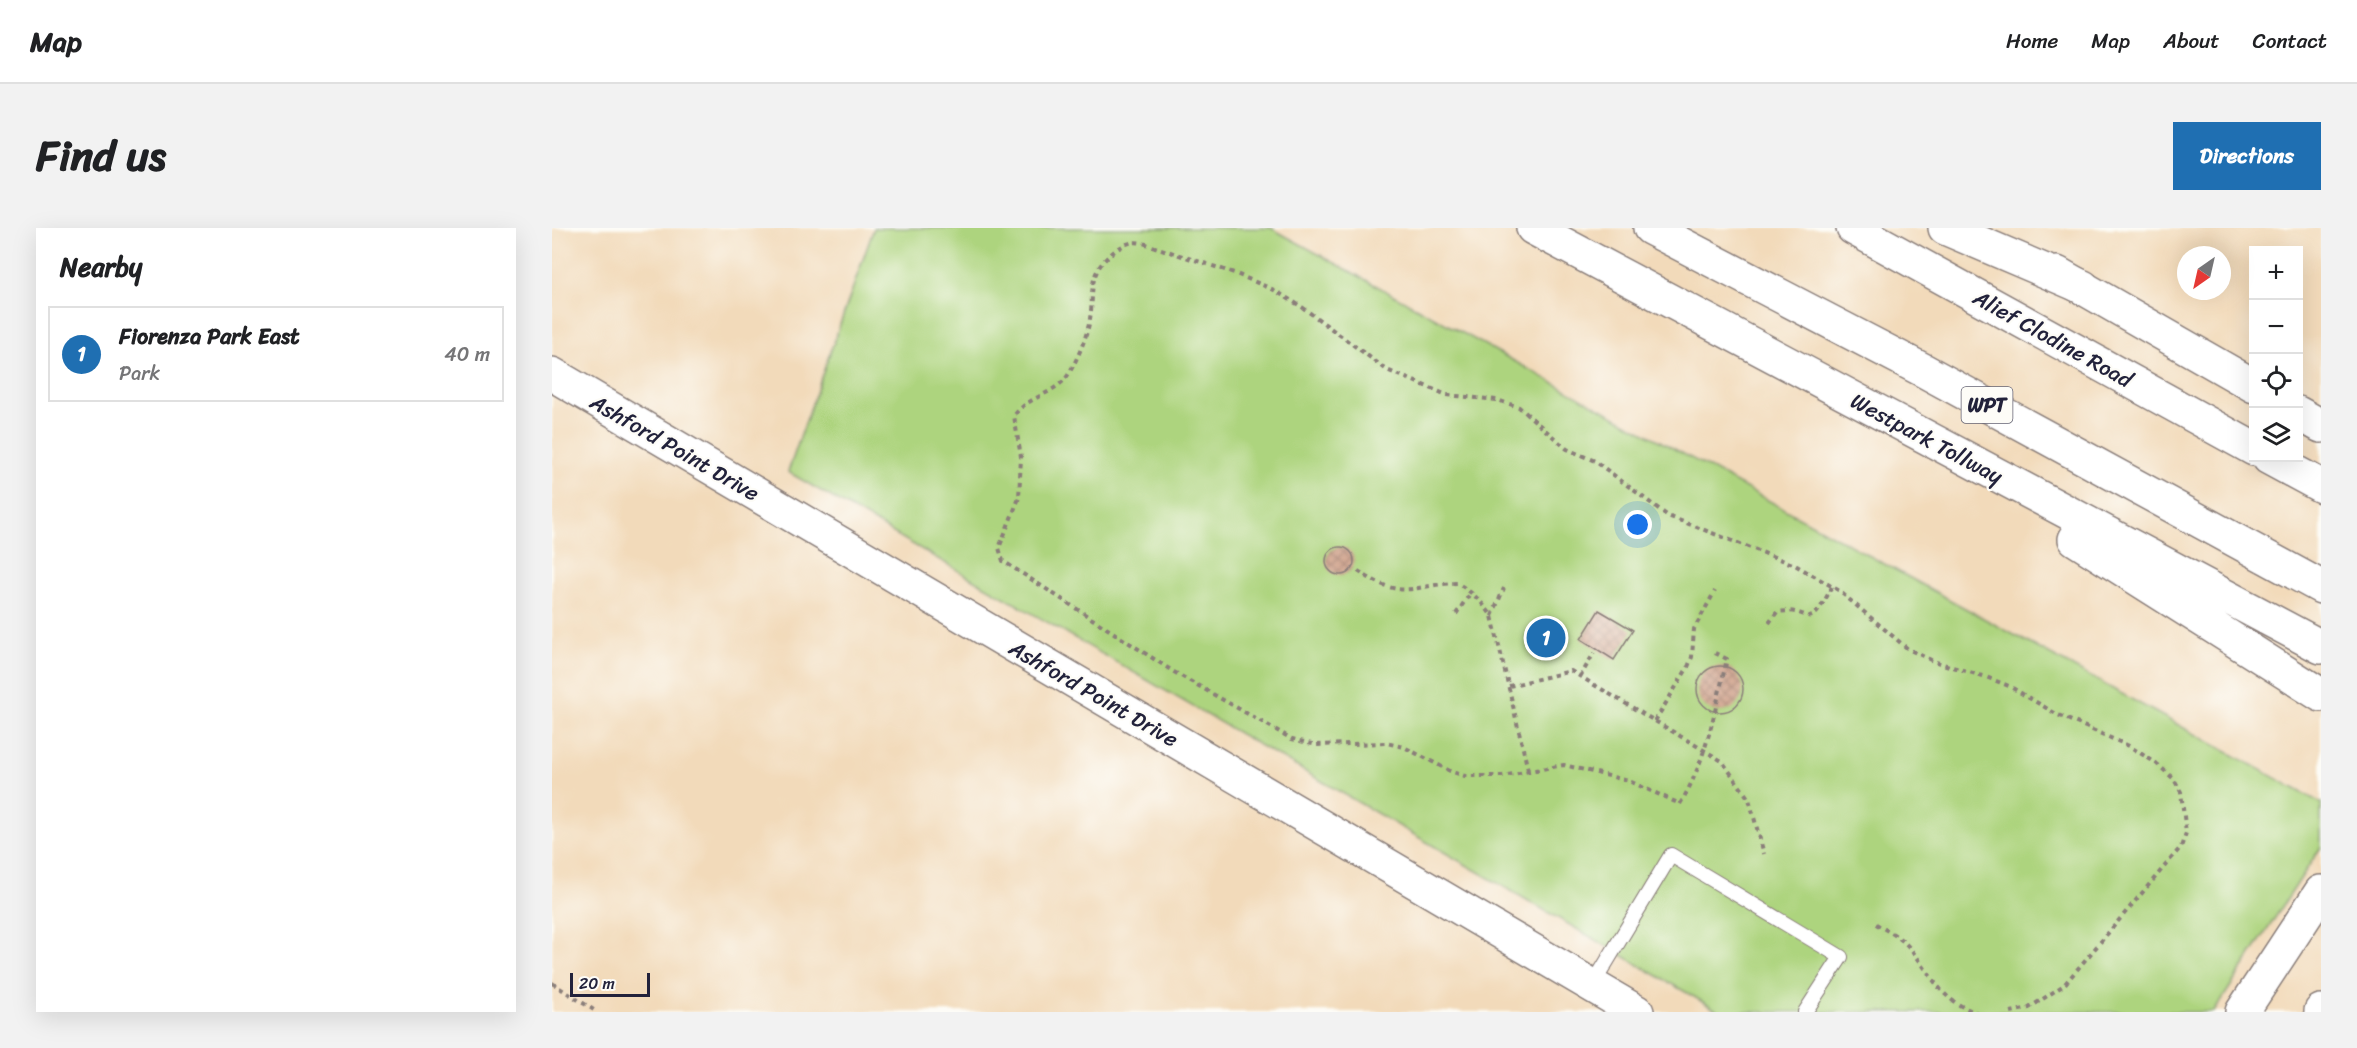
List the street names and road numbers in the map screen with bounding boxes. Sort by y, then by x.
street label: Alief Clodine Road [1965,278,2141,399]
street label: Ashford Point Drive [582,382,767,512]
street label: Westpark Tollway [1843,382,2011,496]
road number: WPT [1962,387,2012,423]
street label: Ashford Point Drive [1001,628,1186,758]

